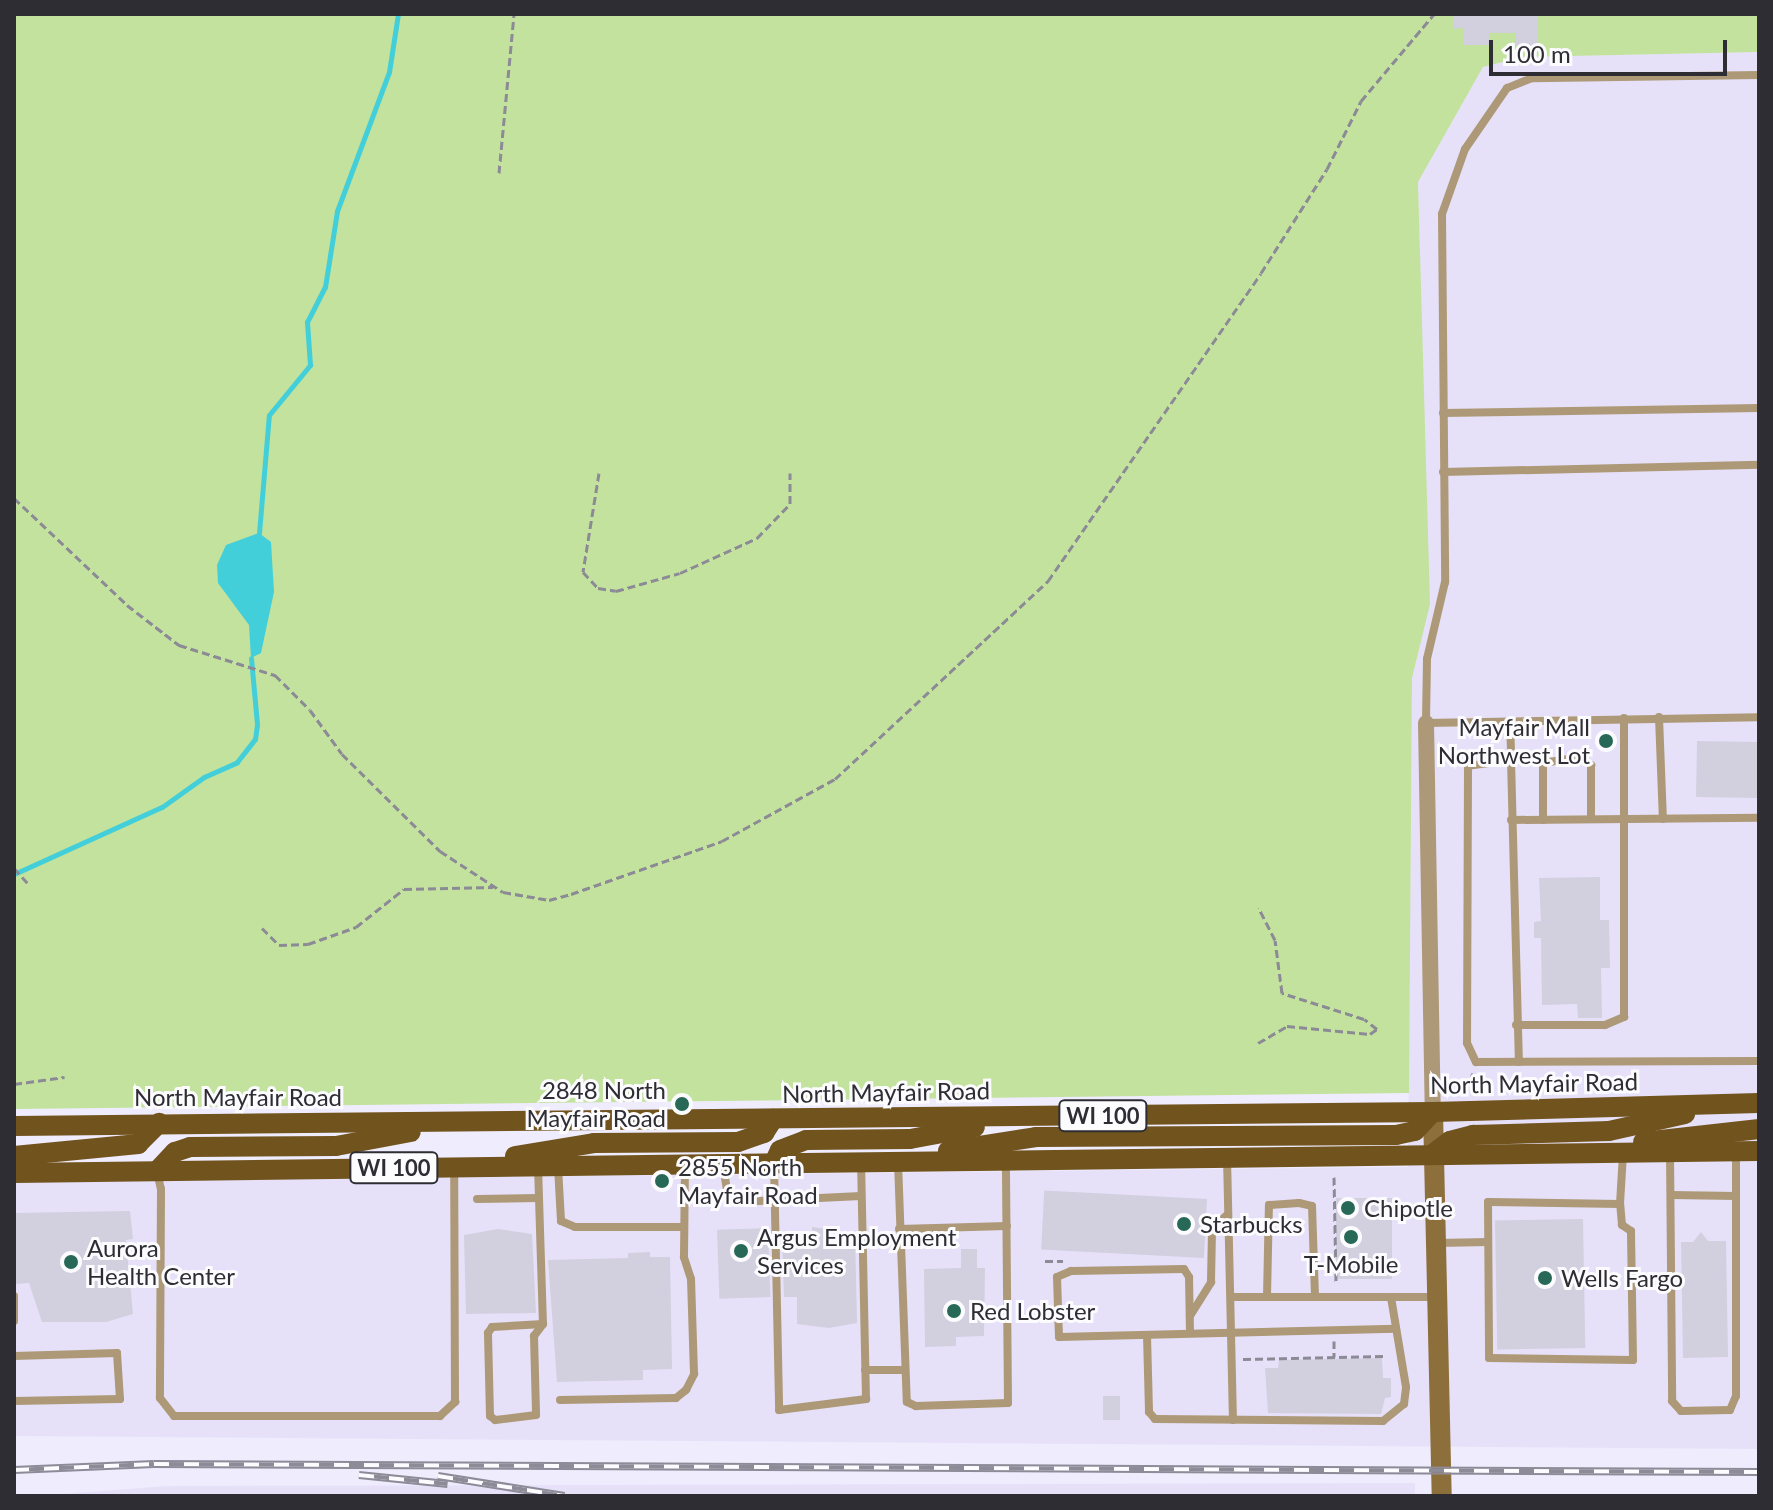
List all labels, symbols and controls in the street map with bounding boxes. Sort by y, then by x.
scale bar [1493,24,1731,74]
text: 100 m [1503,39,1571,68]
place label: Mayfair Mall Northwest Lot [1438,713,1590,769]
marker: Mayfair Mall Northwest Lot [1597,732,1615,750]
street label: North Mayfair Road [1430,1067,1638,1099]
place label: 2848 North Mayfair Road [526,1076,666,1132]
street label: North Mayfair Road [782,1076,990,1108]
street label: North Mayfair Road [134,1083,342,1111]
marker: 2848 North Mayfair Road [673,1095,691,1113]
road number: WI 100 [1057,1098,1149,1134]
road number: WI 100 [348,1150,440,1186]
place label: 2855 North Mayfair Road [678,1153,818,1209]
marker: 2855 North Mayfair Road [653,1172,671,1190]
place label: Chipotle [1364,1194,1453,1222]
marker: Chipotle [1339,1199,1357,1217]
place label: Starbucks [1200,1210,1303,1238]
marker: Starbucks [1175,1215,1193,1233]
place label: Argus Employment Services [757,1223,956,1279]
marker: T-Mobile [1342,1228,1360,1246]
place label: Aurora Health Center [87,1234,235,1290]
marker: Argus Employment Services [732,1242,750,1260]
place label: T-Mobile [1304,1250,1398,1278]
marker: Aurora Health Center [62,1253,80,1271]
place label: Wells Fargo [1561,1264,1683,1292]
marker: Wells Fargo [1536,1269,1554,1287]
place label: Red Lobster [970,1297,1095,1325]
marker: Red Lobster [945,1302,963,1320]

